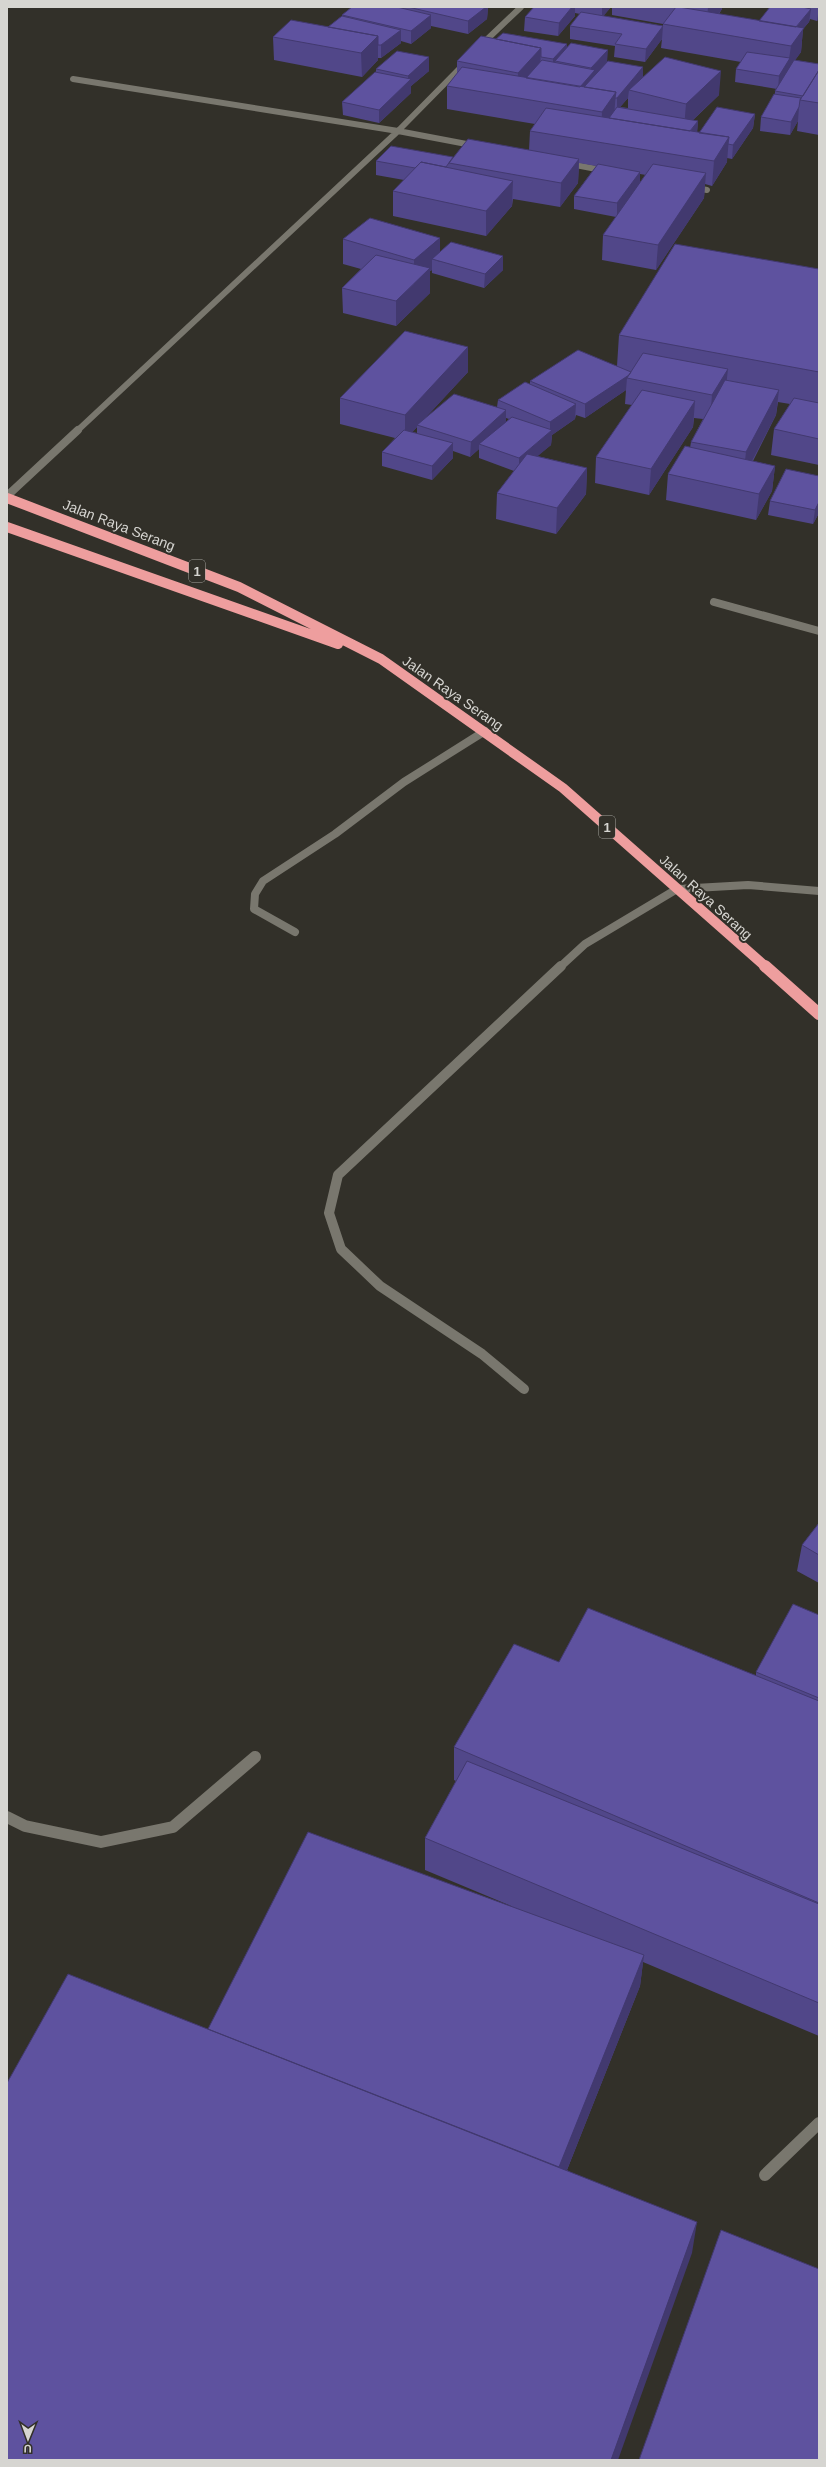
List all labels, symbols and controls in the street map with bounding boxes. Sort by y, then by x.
street label: Jalan Raya Serang [61,496,177,554]
road number: 1 [189,560,205,582]
street label: Jalan Raya Serang [400,652,506,734]
road number: 1 [599,816,615,838]
street label: Jalan Raya Serang [656,851,756,943]
north arrow [8,2419,48,2459]
text: U [24,2443,32,2455]

